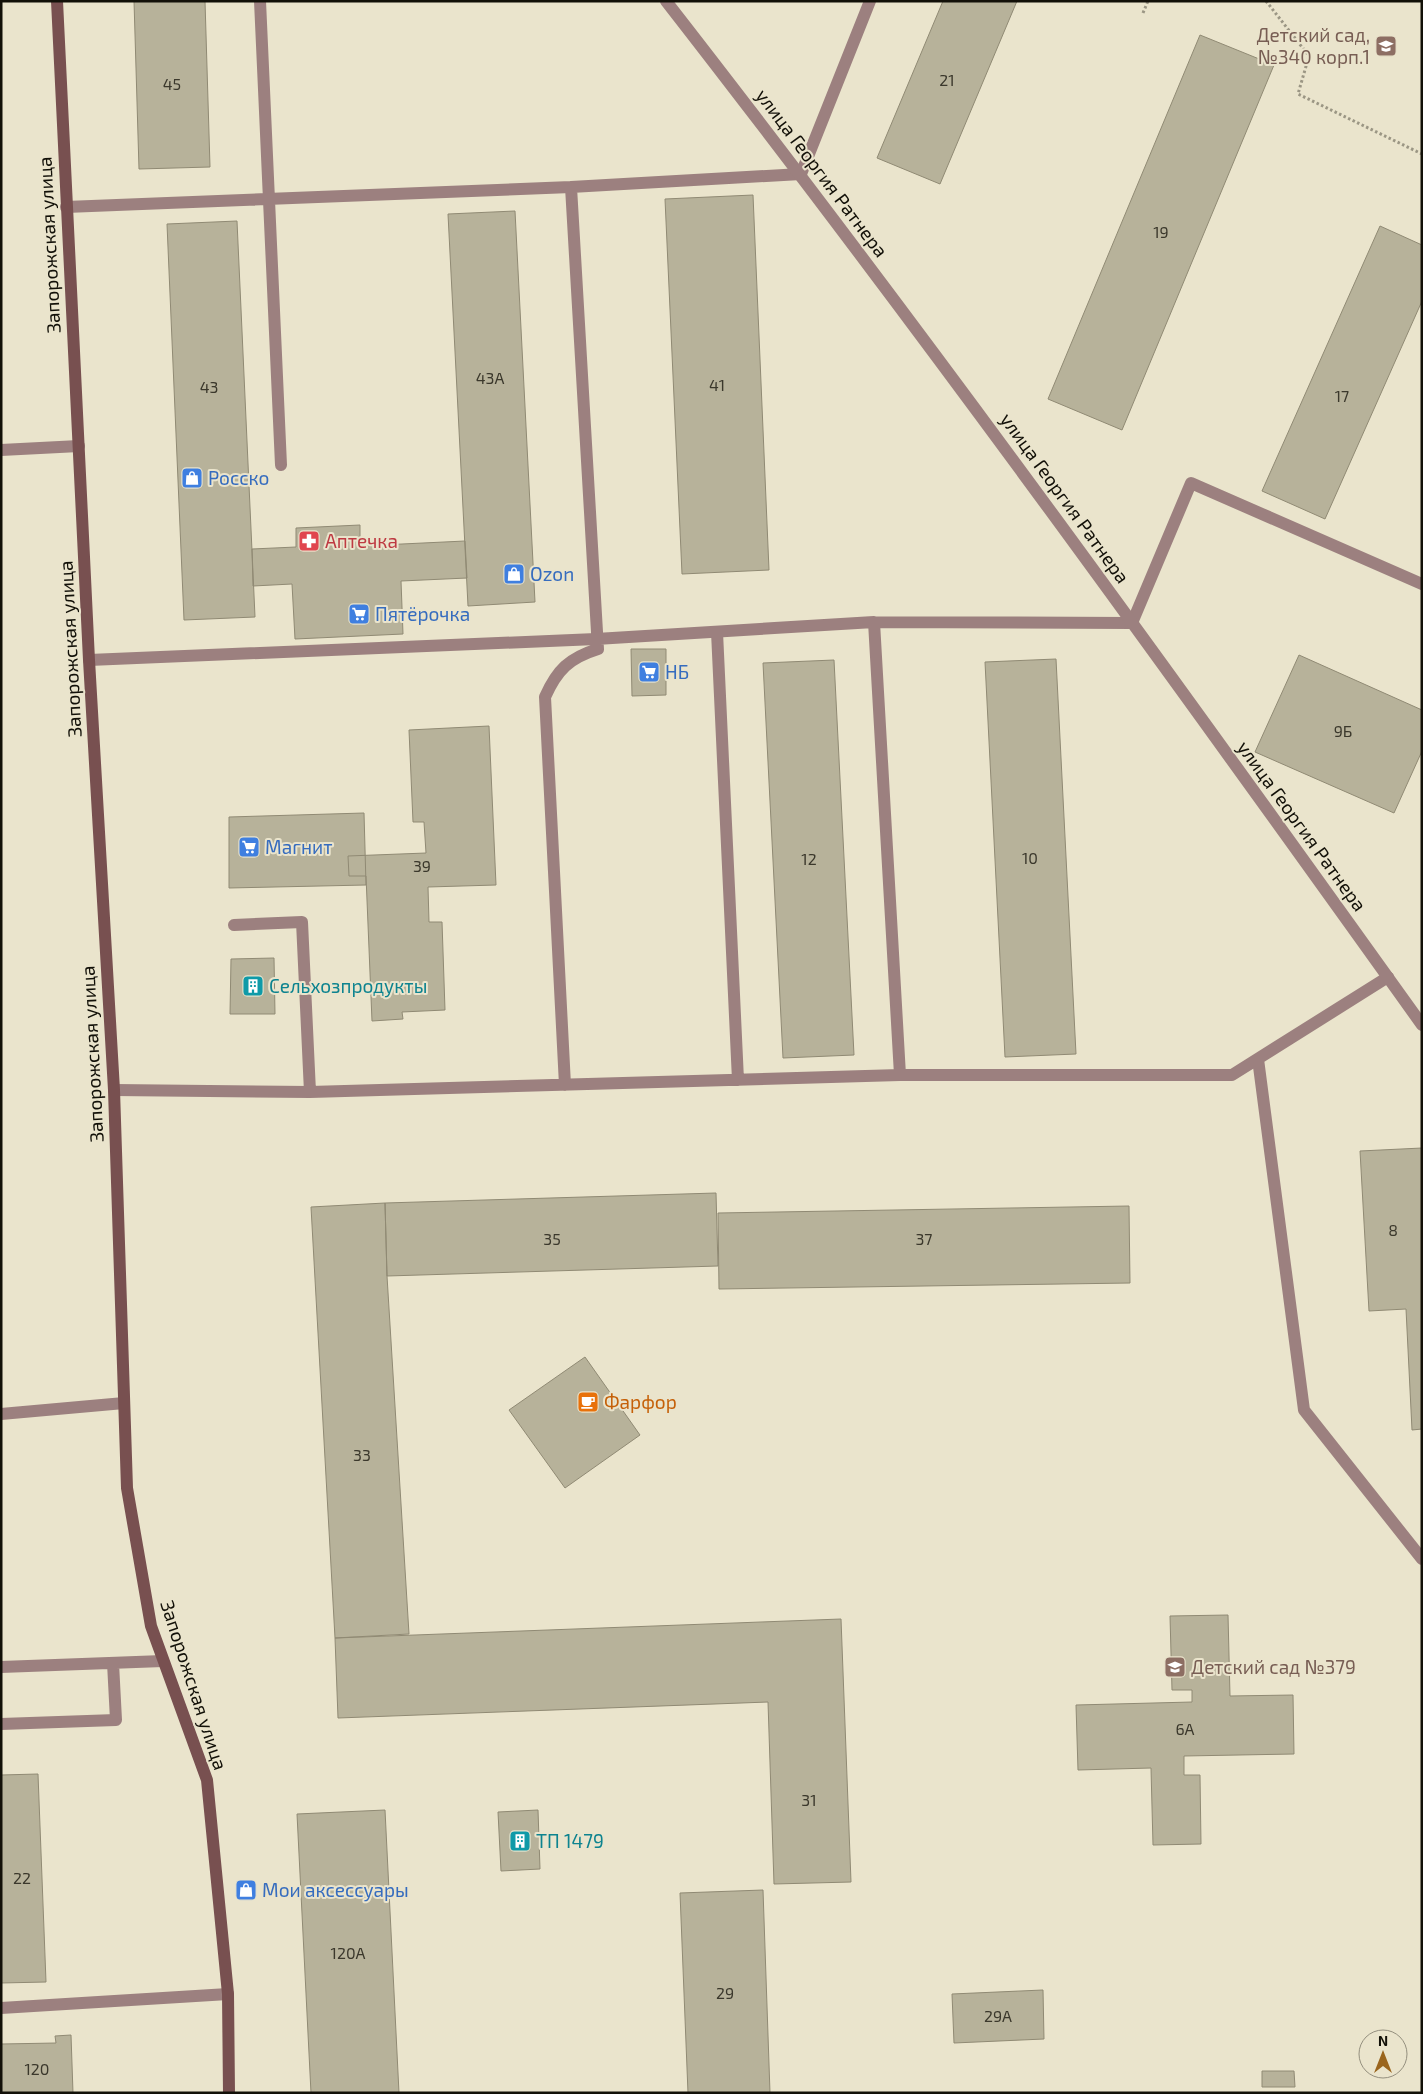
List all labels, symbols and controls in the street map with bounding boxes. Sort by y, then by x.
place label: Детский сад, №340 корп.1 [1256,23,1370,68]
school or university icon: Детский сад, №340 корп.1 [1374,34,1398,58]
house number: 21 [939,70,955,89]
house number: 45 [163,74,181,93]
street label: улица Георгия Ратнера [751,84,893,262]
street label: Запорожская улица [32,156,66,334]
house number: 19 [1153,222,1169,241]
house number: 43А [476,368,504,387]
house number: 41 [709,375,725,394]
house number: 43 [200,377,218,396]
house number: 17 [1335,386,1349,405]
street label: улица Георгия Ратнера [995,408,1135,588]
shop icon: Росско [180,466,204,490]
place label: Росско [208,466,269,489]
pharmacy icon: Аптечка [297,529,321,553]
place label: Аптечка [325,529,398,552]
street label: Запорожская улица [53,560,87,738]
shop icon: Ozon [502,562,526,586]
place label: Ozon [530,562,574,585]
supermarket icon: Пятёрочка [347,602,371,626]
place label: Пятёрочка [375,602,470,625]
supermarket icon: НБ [637,660,661,684]
place label: НБ [665,660,689,683]
house number: 9Б [1334,721,1352,740]
street label: улица Георгия Ратнера [1232,736,1372,916]
supermarket icon: Магнит [237,835,261,859]
place label: Магнит [265,835,332,858]
house number: 10 [1022,848,1038,867]
house number: 12 [801,849,817,868]
house number: 39 [413,856,431,875]
street label: Запорожская улица [75,965,109,1143]
building icon: Сельхозпродукты [241,974,265,998]
place label: Сельхозпродукты [269,974,427,998]
house number: 8 [1388,1220,1398,1239]
house number: 35 [543,1229,561,1248]
house number: 37 [915,1229,933,1248]
cafe icon: Фарфор [576,1390,600,1414]
place label: Фарфор [604,1390,677,1413]
house number: 33 [353,1445,371,1464]
street label: Запорожская улица [155,1597,233,1773]
school or university icon: Детский сад №379 [1163,1655,1187,1679]
place label: Детский сад №379 [1191,1655,1356,1678]
house number: 6А [1175,1719,1195,1738]
house number: 31 [801,1790,817,1809]
building icon: ТП 1479 [508,1829,532,1853]
place label: ТП 1479 [536,1829,604,1852]
house number: 22 [13,1868,31,1887]
shop icon: Мои аксессуары [234,1878,258,1902]
place label: Мои аксессуары [262,1878,409,1902]
house number: 120А [331,1943,366,1962]
house number: 29 [716,1983,734,2002]
house number: 29А [984,2006,1012,2025]
north arrow [1358,2029,1408,2079]
text: N [1378,2032,1388,2049]
house number: 120 [24,2059,50,2078]

